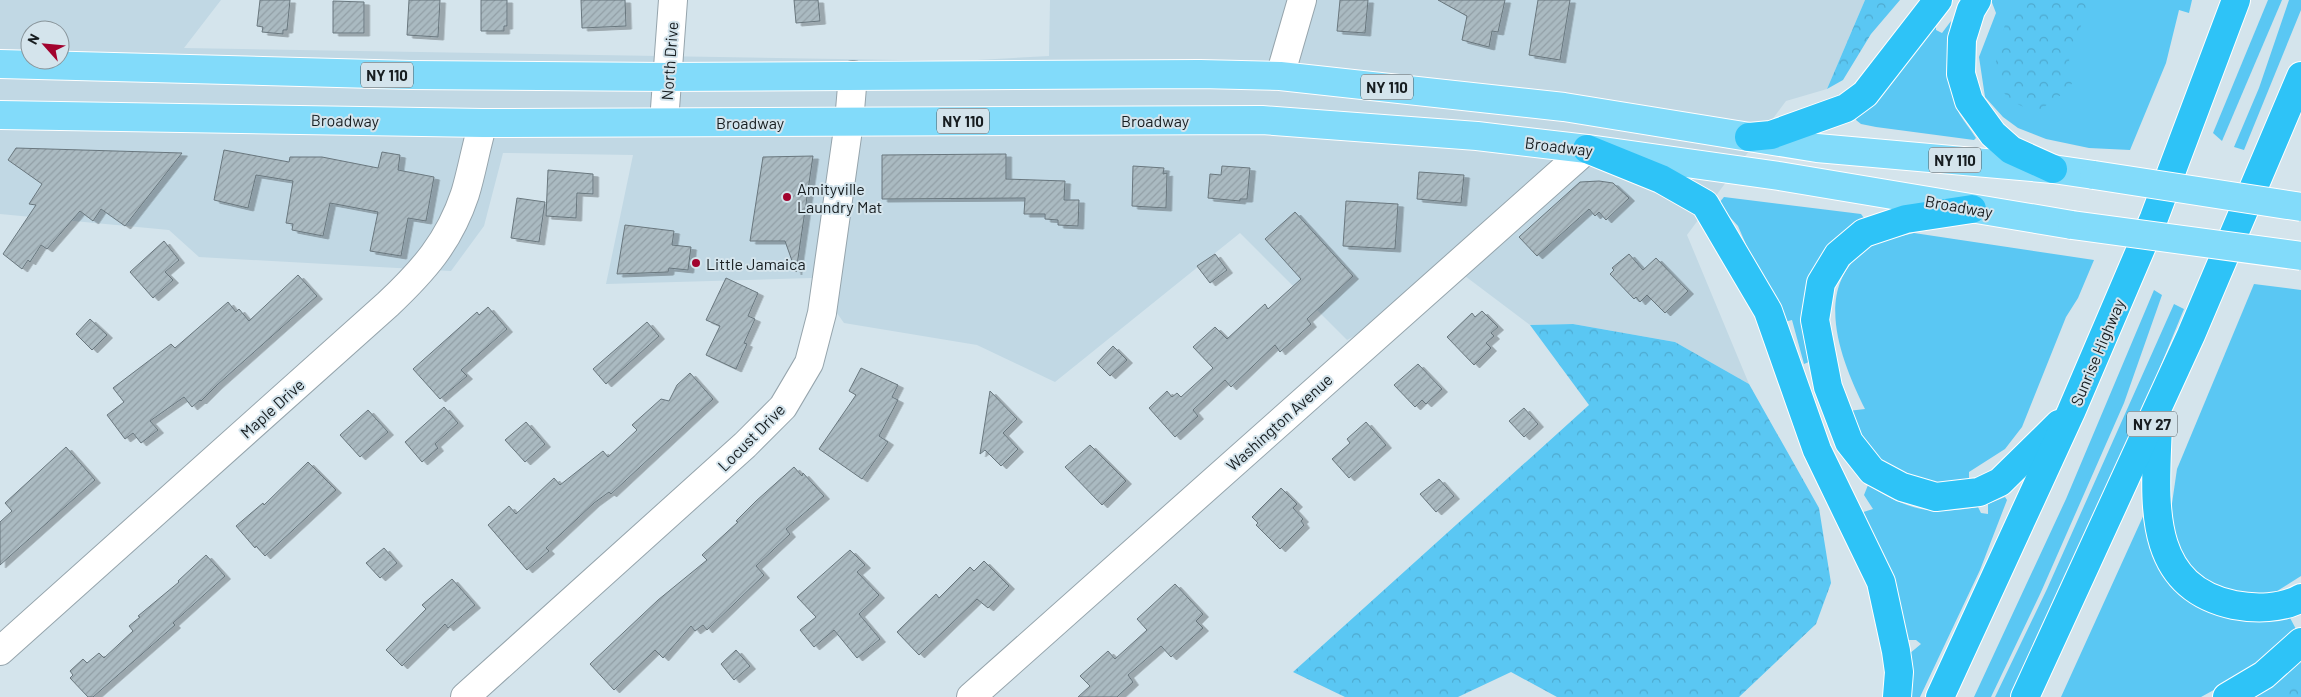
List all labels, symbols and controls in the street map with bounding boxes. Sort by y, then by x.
north arrow [20,20,70,70]
street label: North Drive [657,21,681,101]
text: N [23,31,43,47]
road number: NY 110 [361,62,413,88]
road number: NY 110 [1361,74,1413,100]
road number: NY 110 [937,108,989,134]
street label: Broadway [311,110,380,130]
street label: Broadway [1121,111,1190,130]
street label: Broadway [716,113,785,132]
street label: Broadway [1524,132,1595,160]
road number: NY 110 [1929,148,1981,172]
place label: Amityville Laundry Mat [797,179,882,216]
marker: Amityville Laundry Mat [781,191,793,203]
street label: Broadway [1924,191,1995,221]
place label: Little Jamaica [706,254,806,273]
marker: Little Jamaica [690,257,702,269]
street label: Sunrise Highway [2066,295,2128,408]
street label: Washington Avenue [1222,369,1336,475]
street label: Maple Drive [236,374,308,442]
street label: Locust Drive [714,400,788,474]
road number: NY 27 [2127,412,2177,436]

